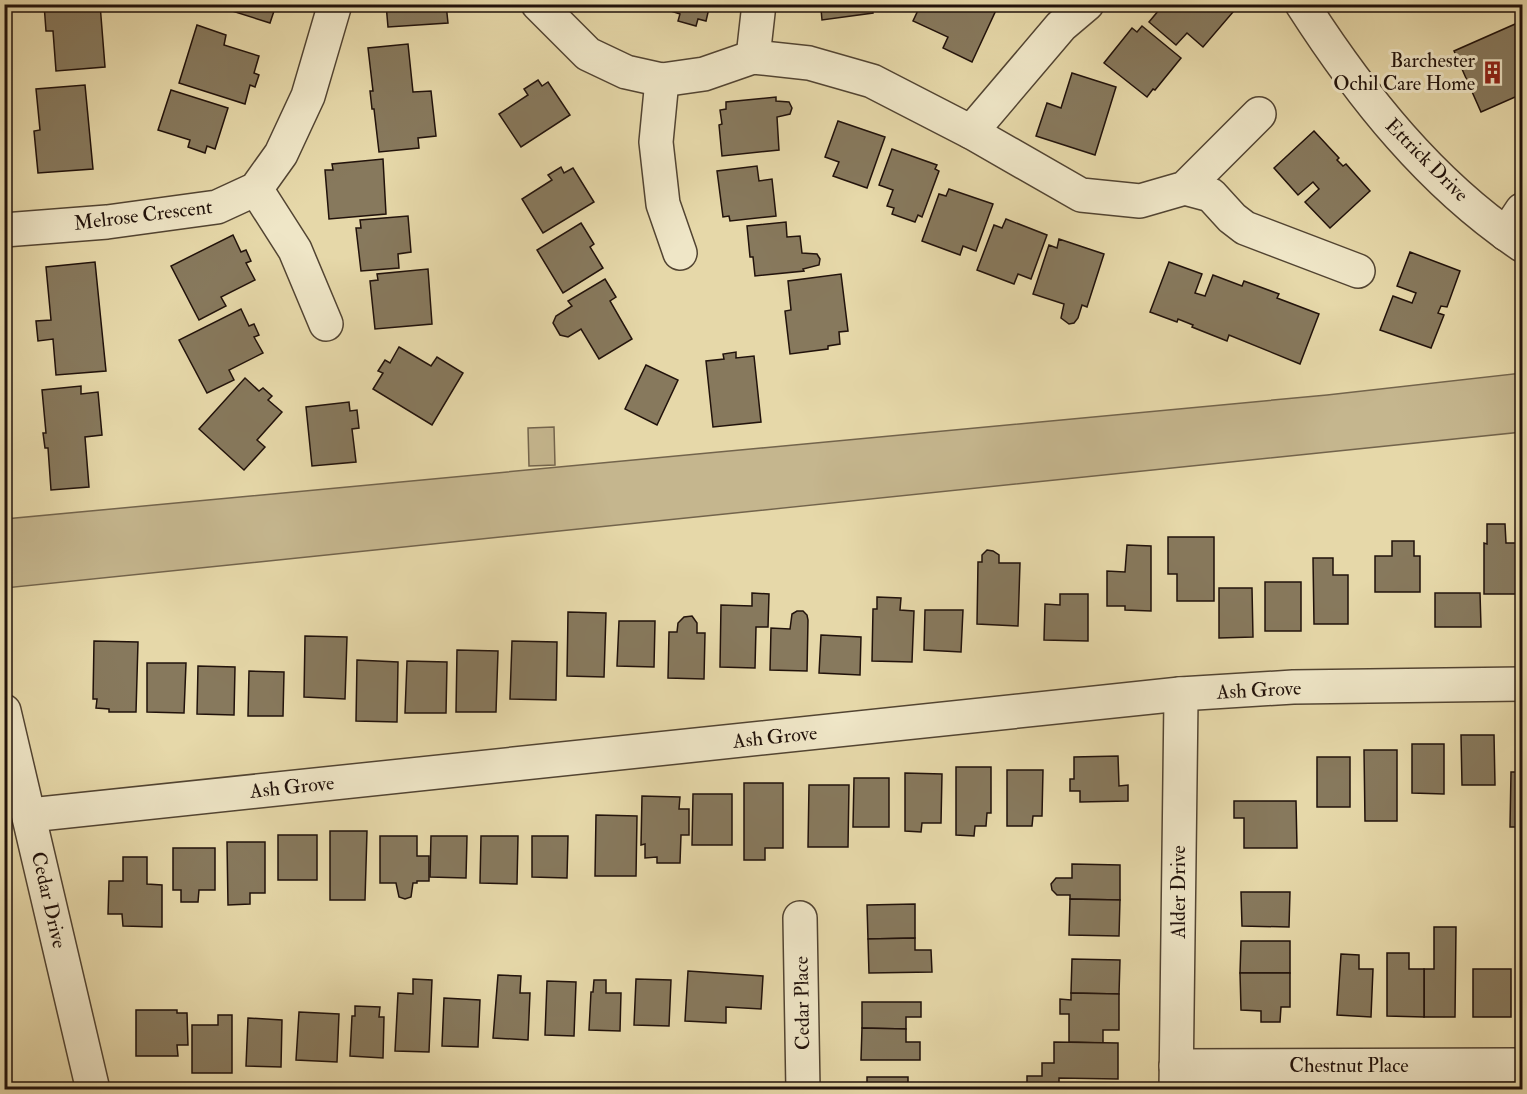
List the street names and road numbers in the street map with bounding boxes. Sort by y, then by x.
street label: Ettrick Drive [1380,113,1474,207]
street label: Melrose Crescent [72,194,214,236]
street label: Ash Grove [1215,675,1302,705]
street label: Ash Grove [731,720,818,754]
street label: Ash Grove [248,770,335,804]
street label: Alder Drive [1166,845,1191,940]
street label: Cedar Drive [26,849,72,951]
street label: Cedar Place [789,956,815,1050]
street label: Chestnut Place [1289,1053,1409,1078]

